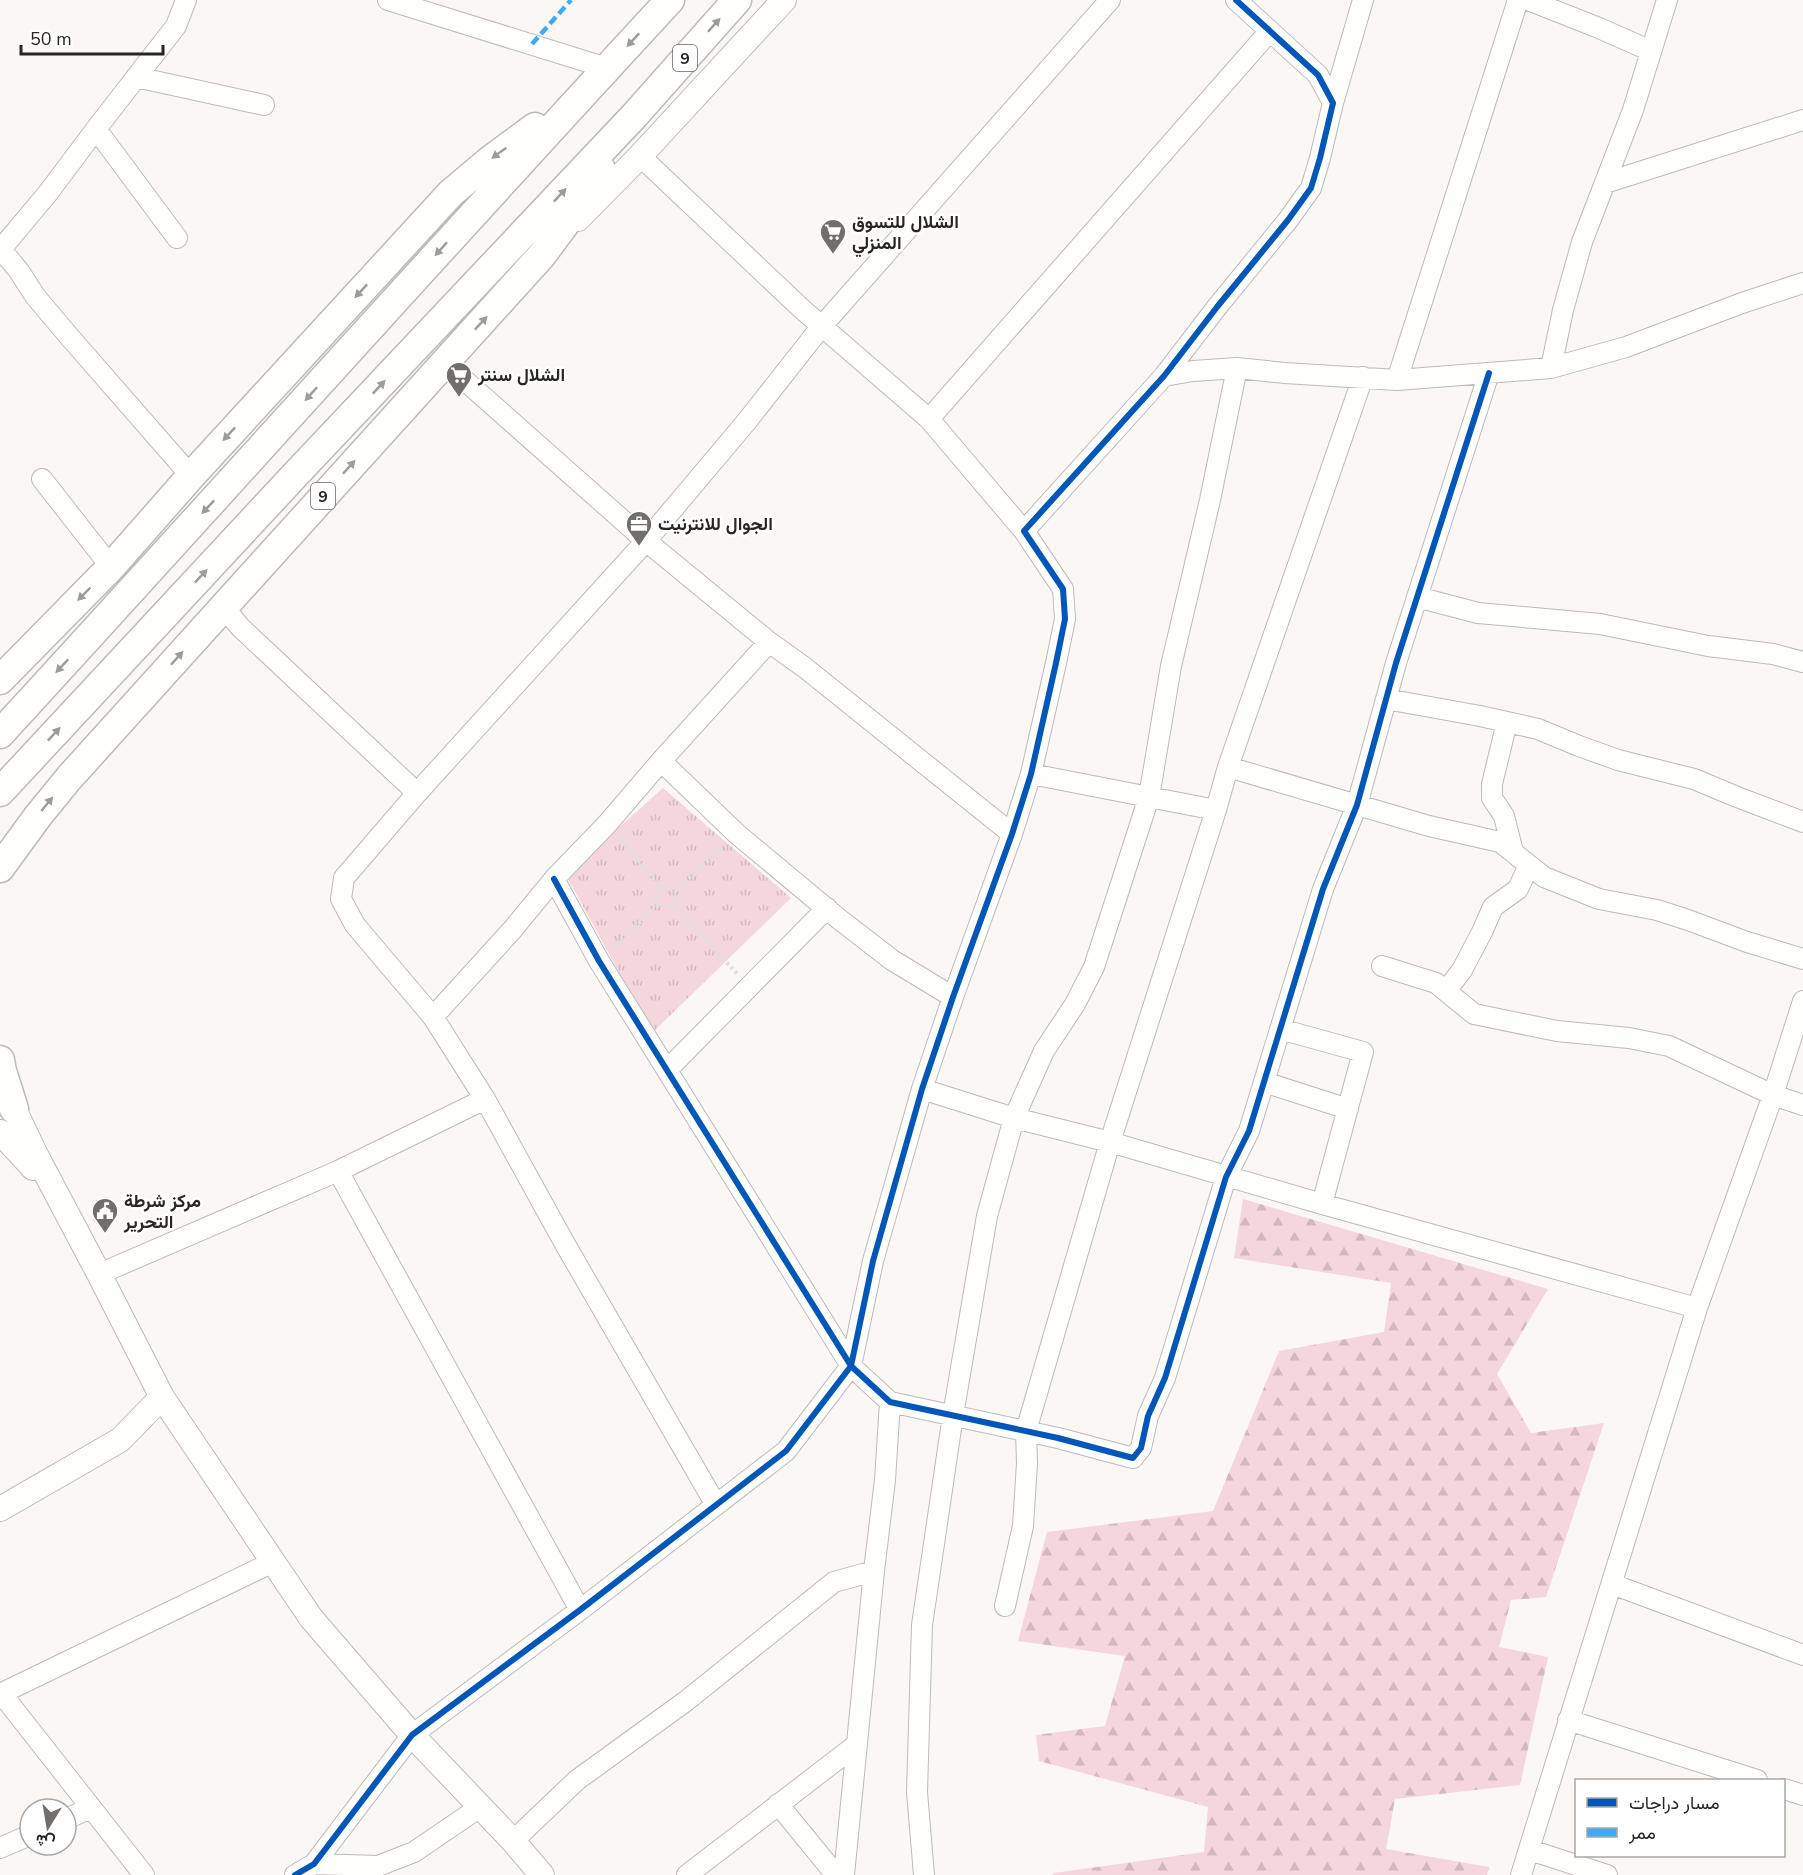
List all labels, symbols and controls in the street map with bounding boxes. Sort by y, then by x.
one-way arrow [708,17,721,33]
scale bar [21,18,164,56]
text: 50 m [30,27,72,51]
one-way arrow [627,32,640,47]
road number: 9 [673,45,697,71]
one-way arrow [491,147,507,160]
one-way arrow [553,187,567,202]
place label: الشلال للتسوق المنزلي [852,210,959,258]
supermarket icon: الشلال للتسوق المنزلي [818,217,848,255]
one-way arrow [435,241,448,256]
one-way arrow [355,283,368,298]
one-way arrow [474,315,488,330]
supermarket icon: الشلال سنتر [444,360,474,398]
place label: الشلال سنتر [477,363,565,387]
one-way arrow [372,379,386,394]
one-way arrow [304,387,318,401]
one-way arrow [222,427,236,442]
one-way arrow [342,460,356,474]
road number: 9 [311,483,335,509]
one-way arrow [202,499,215,514]
office icon: الجوال للانترنيت [624,509,654,547]
place label: الجوال للانترنيت [658,512,773,536]
one-way arrow [194,569,207,584]
one-way arrow [77,587,91,602]
one-way arrow [170,651,184,666]
one-way arrow [56,658,69,673]
one-way arrow [47,727,60,742]
one-way arrow [41,797,53,812]
place label: مركز شرطة التحرير [123,1189,201,1234]
public building icon: مركز شرطة التحرير [90,1196,120,1234]
legend [1575,1779,1785,1857]
text: مسار دراجات [1629,1791,1720,1815]
north arrow [18,1797,78,1857]
text: ممر [1628,1821,1656,1845]
text: ش [34,1828,57,1853]

